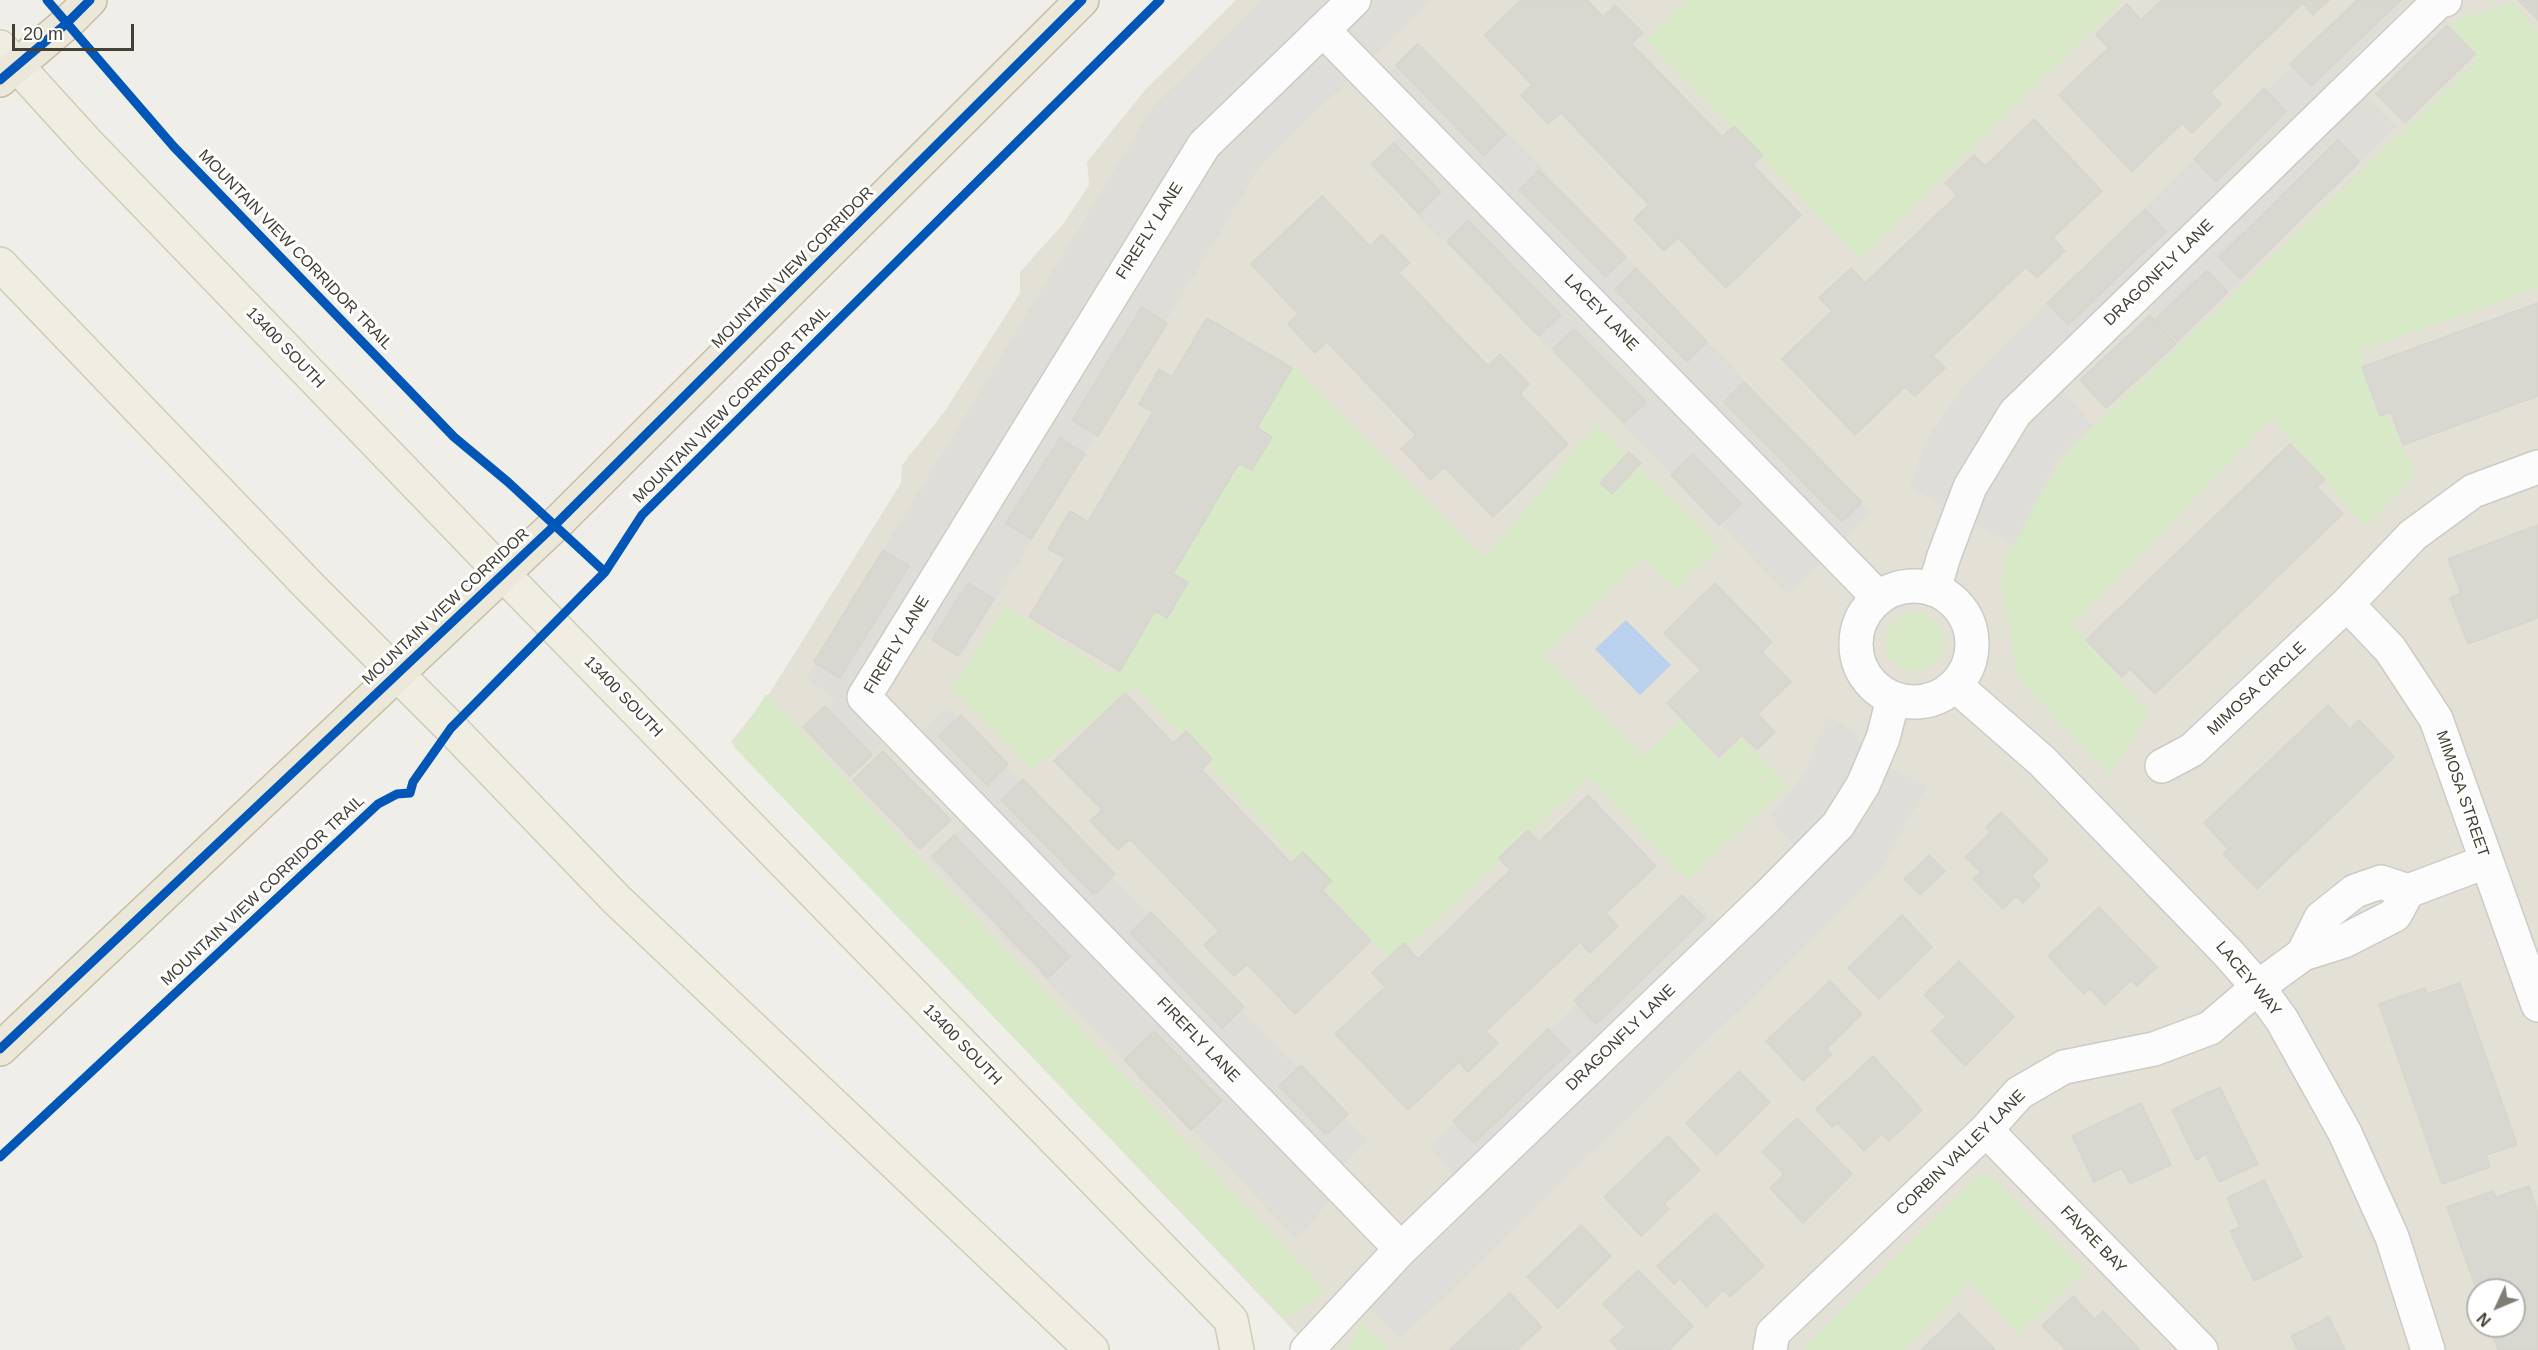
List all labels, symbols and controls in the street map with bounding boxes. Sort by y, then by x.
scale bar [15,12,136,50]
text: 20 m [23,24,63,44]
street label: MOUNTAIN VIEW CORRIDOR TRAIL [194,146,396,354]
street label: FIREFLY LANE [1112,179,1188,283]
street label: MOUNTAIN VIEW CORRIDOR [708,183,878,353]
street label: DRAGONFLY LANE [2100,216,2218,330]
street label: LACEY LANE [1560,271,1642,355]
street label: MOUNTAIN VIEW CORRIDOR TRAIL [629,302,835,508]
street label: 13400 SOUTH [242,304,328,392]
street label: MOUNTAIN VIEW CORRIDOR [359,525,533,689]
street label: FIREFLY LANE [860,593,934,697]
street label: MIMOSA CIRCLE [2204,638,2310,740]
street label: 13400 SOUTH [580,653,666,741]
street label: MIMOSA STREET [2431,728,2493,860]
street label: MOUNTAIN VIEW CORRIDOR TRAIL [157,792,369,990]
street label: LACEY WAY [2211,938,2285,1020]
street label: DRAGONFLY LANE [1562,981,1680,1095]
street label: FIREFLY LANE [1153,993,1243,1087]
street label: 13400 SOUTH [919,1001,1005,1089]
street label: CORBIN VALLEY LANE [1892,1086,2030,1220]
street label: FAVRE BAY [2056,1202,2130,1278]
north arrow [2466,1278,2526,1338]
text: N [2474,1309,2494,1330]

